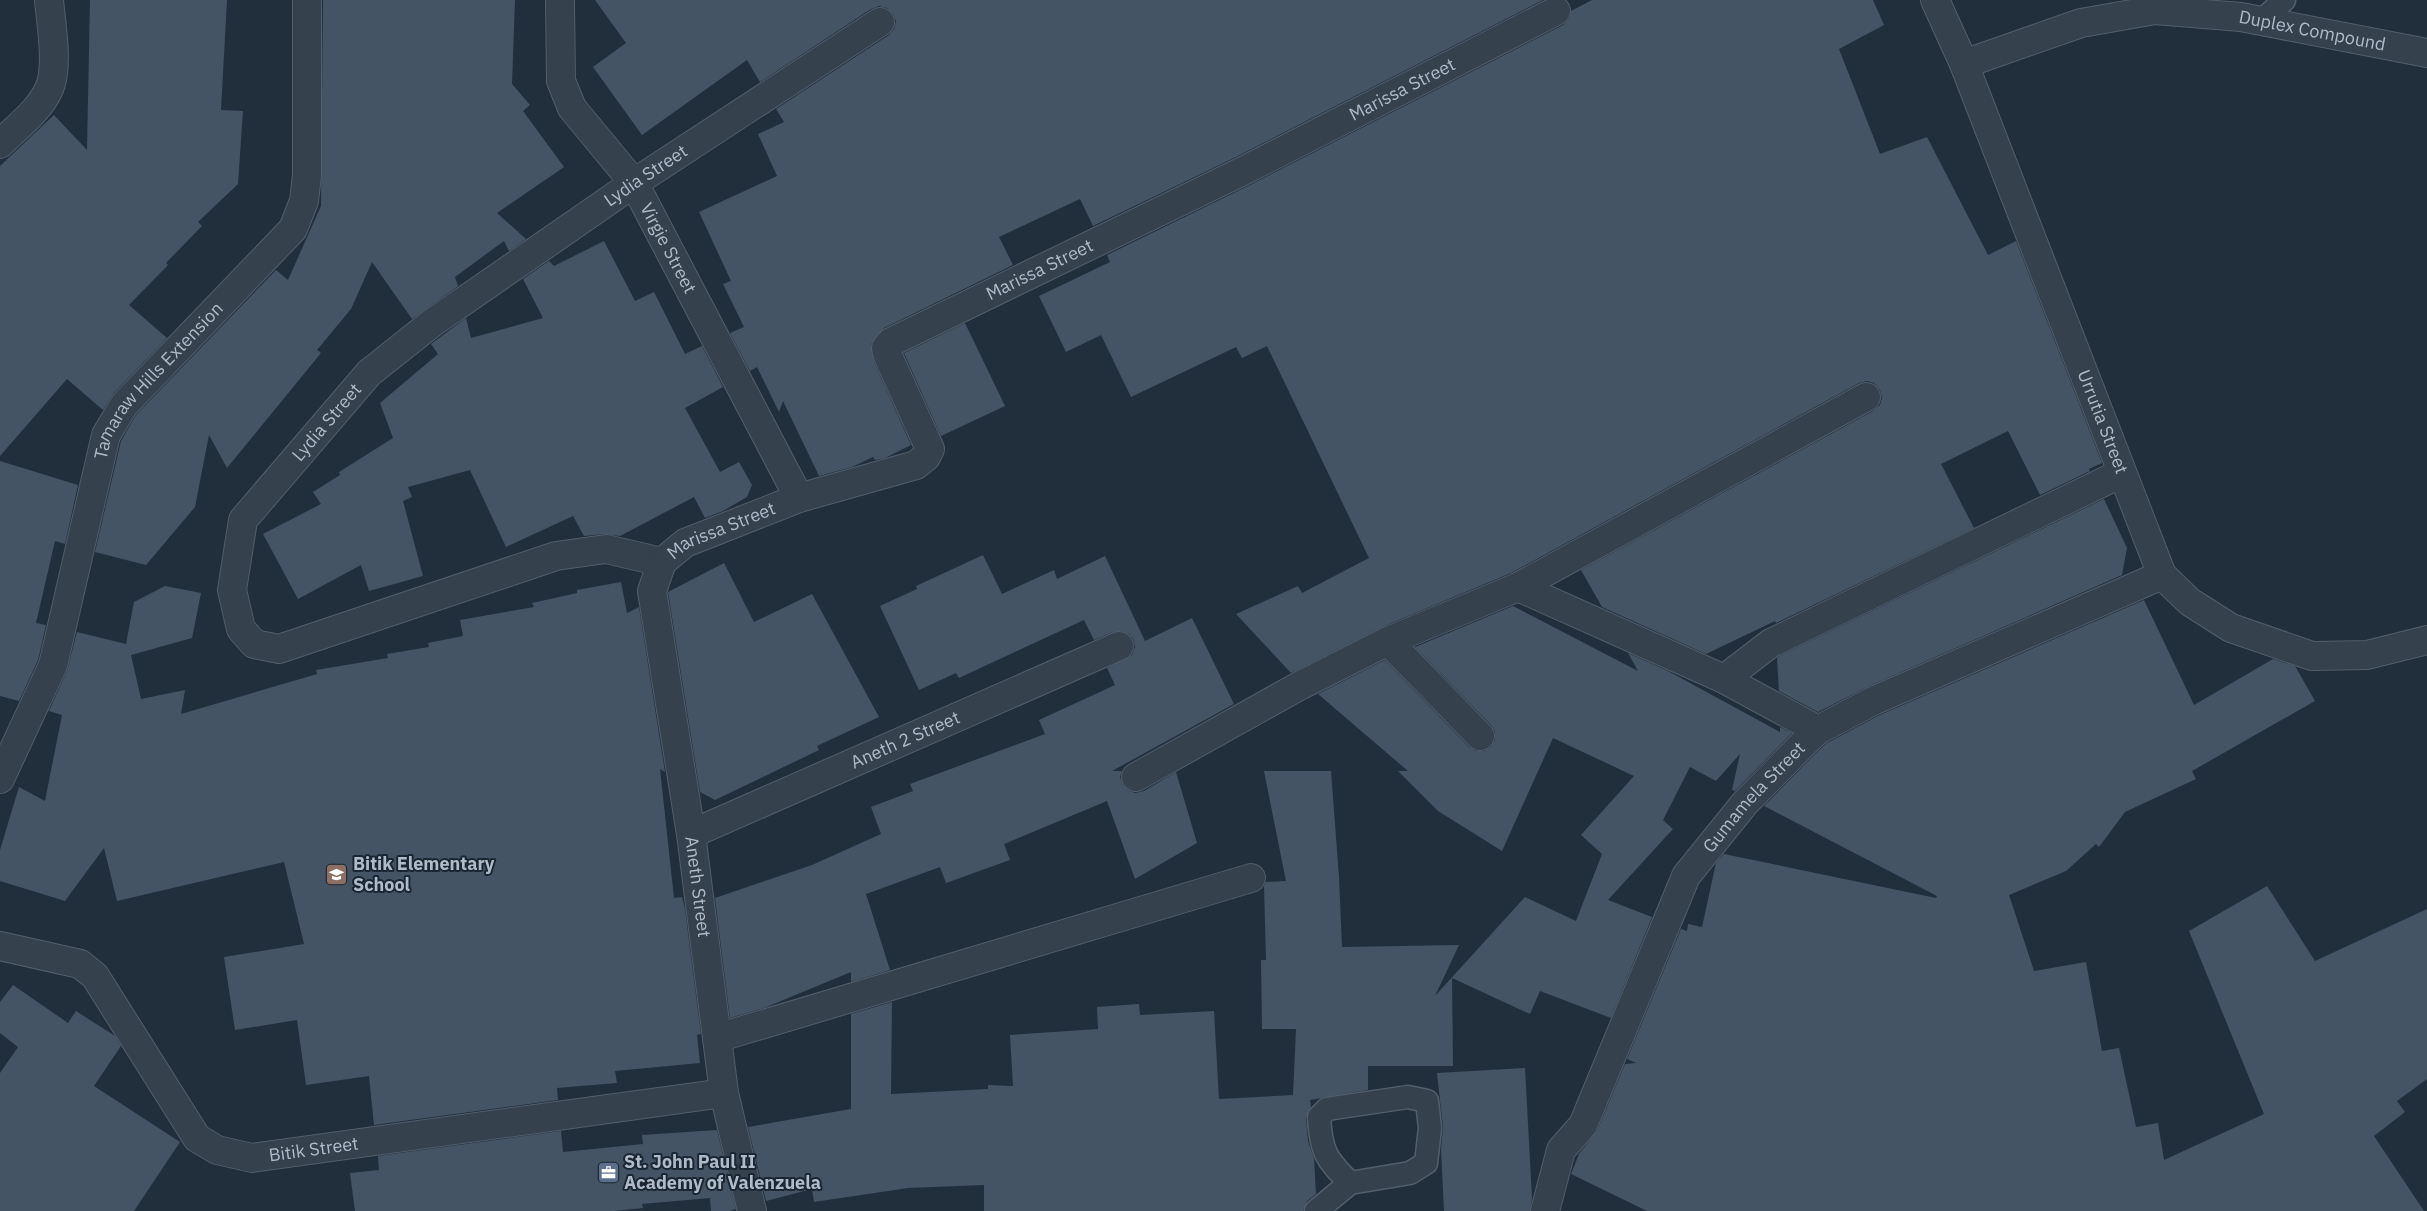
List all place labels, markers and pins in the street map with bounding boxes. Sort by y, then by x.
place label: Bitik Elementary School [353,852,495,896]
school or university icon: Bitik Elementary School [325,862,349,886]
place label: St. John Paul II Academy of Valenzuela [624,1150,821,1194]
office icon: St. John Paul II Academy of Valenzuela [596,1160,620,1184]

